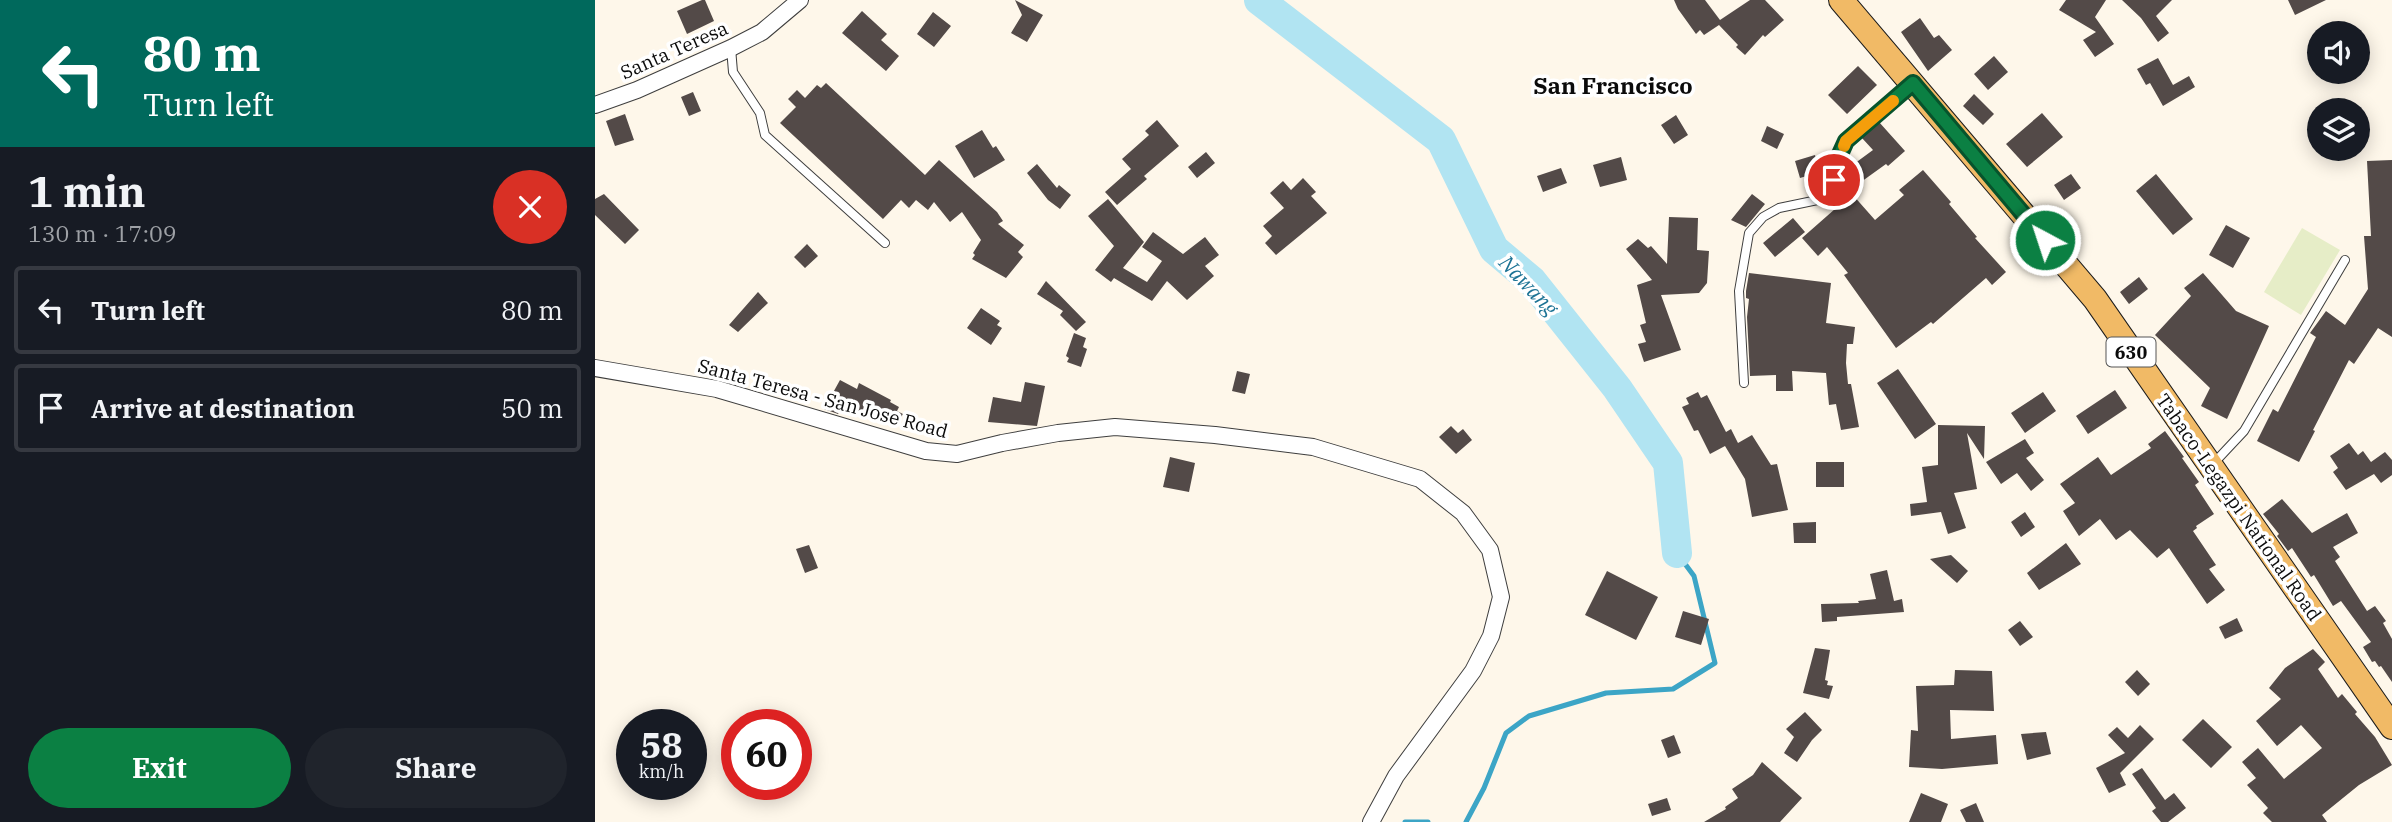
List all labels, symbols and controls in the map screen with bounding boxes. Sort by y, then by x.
street label: Santa Teresa [617,16,731,84]
text: 80 m [143,21,261,84]
map controls [2307,21,2370,161]
button: sound [2307,21,2370,84]
icon: left [28,28,119,119]
district label: San Francisco [1533,70,1693,100]
text: Turn left [143,83,274,125]
button: layers [2307,98,2370,161]
pin [1804,150,1864,210]
icon: arrive [1815,161,1853,199]
text: 1 min [28,164,146,219]
button: close [493,170,567,244]
position arrow [2008,203,2082,277]
text: 130 m · 17:09 [28,218,177,248]
water label: Nawang [1493,248,1565,322]
icon: left [32,291,70,329]
text: Turn left [91,293,205,327]
text: 80 m [501,293,563,327]
road number: 630 [2107,338,2155,366]
street label: Santa Teresa - San Jose Road [695,353,951,443]
icon: arrive [32,389,70,427]
street label: Tabaco-Legazpi National Road [2151,389,2327,625]
text: Arrive at destination [91,391,355,425]
text: 50 m [501,391,563,425]
speed limit sign: 60 [721,709,812,800]
text: 58 [640,722,683,768]
button: Exit [28,728,291,808]
button: Share [305,728,567,808]
text: km/h [639,760,684,783]

